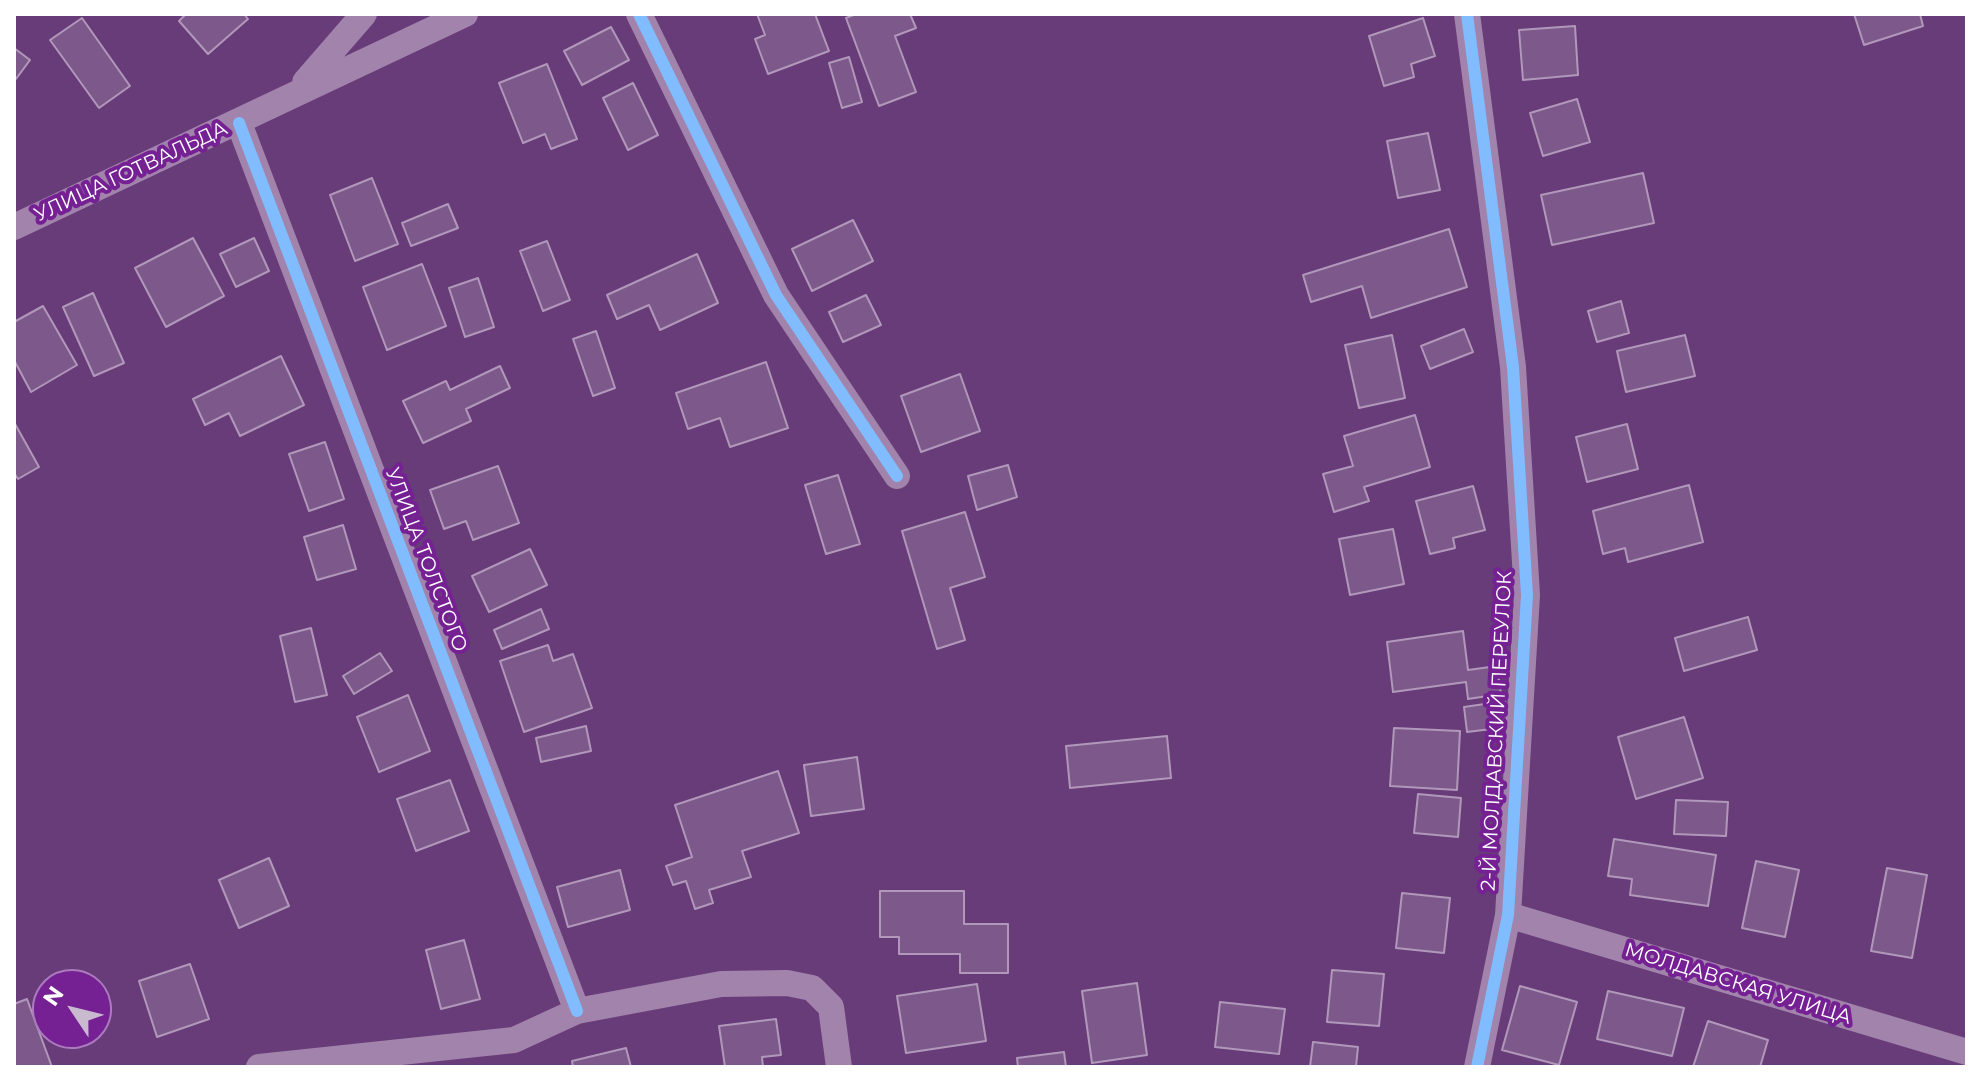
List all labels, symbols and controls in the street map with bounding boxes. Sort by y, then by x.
street label: УЛИЦА ГОТВАЛЬДА [31,117,231,227]
street label: УЛИЦА ТОЛСТОГО [380,465,472,655]
street label: 2-Й МОЛДАВСКИЙ ПЕРЕУЛОК [1477,570,1517,892]
street label: МОЛДАВСКАЯ УЛИЦА [1622,938,1854,1030]
north arrow [32,969,112,1049]
text: N [37,981,70,1011]

